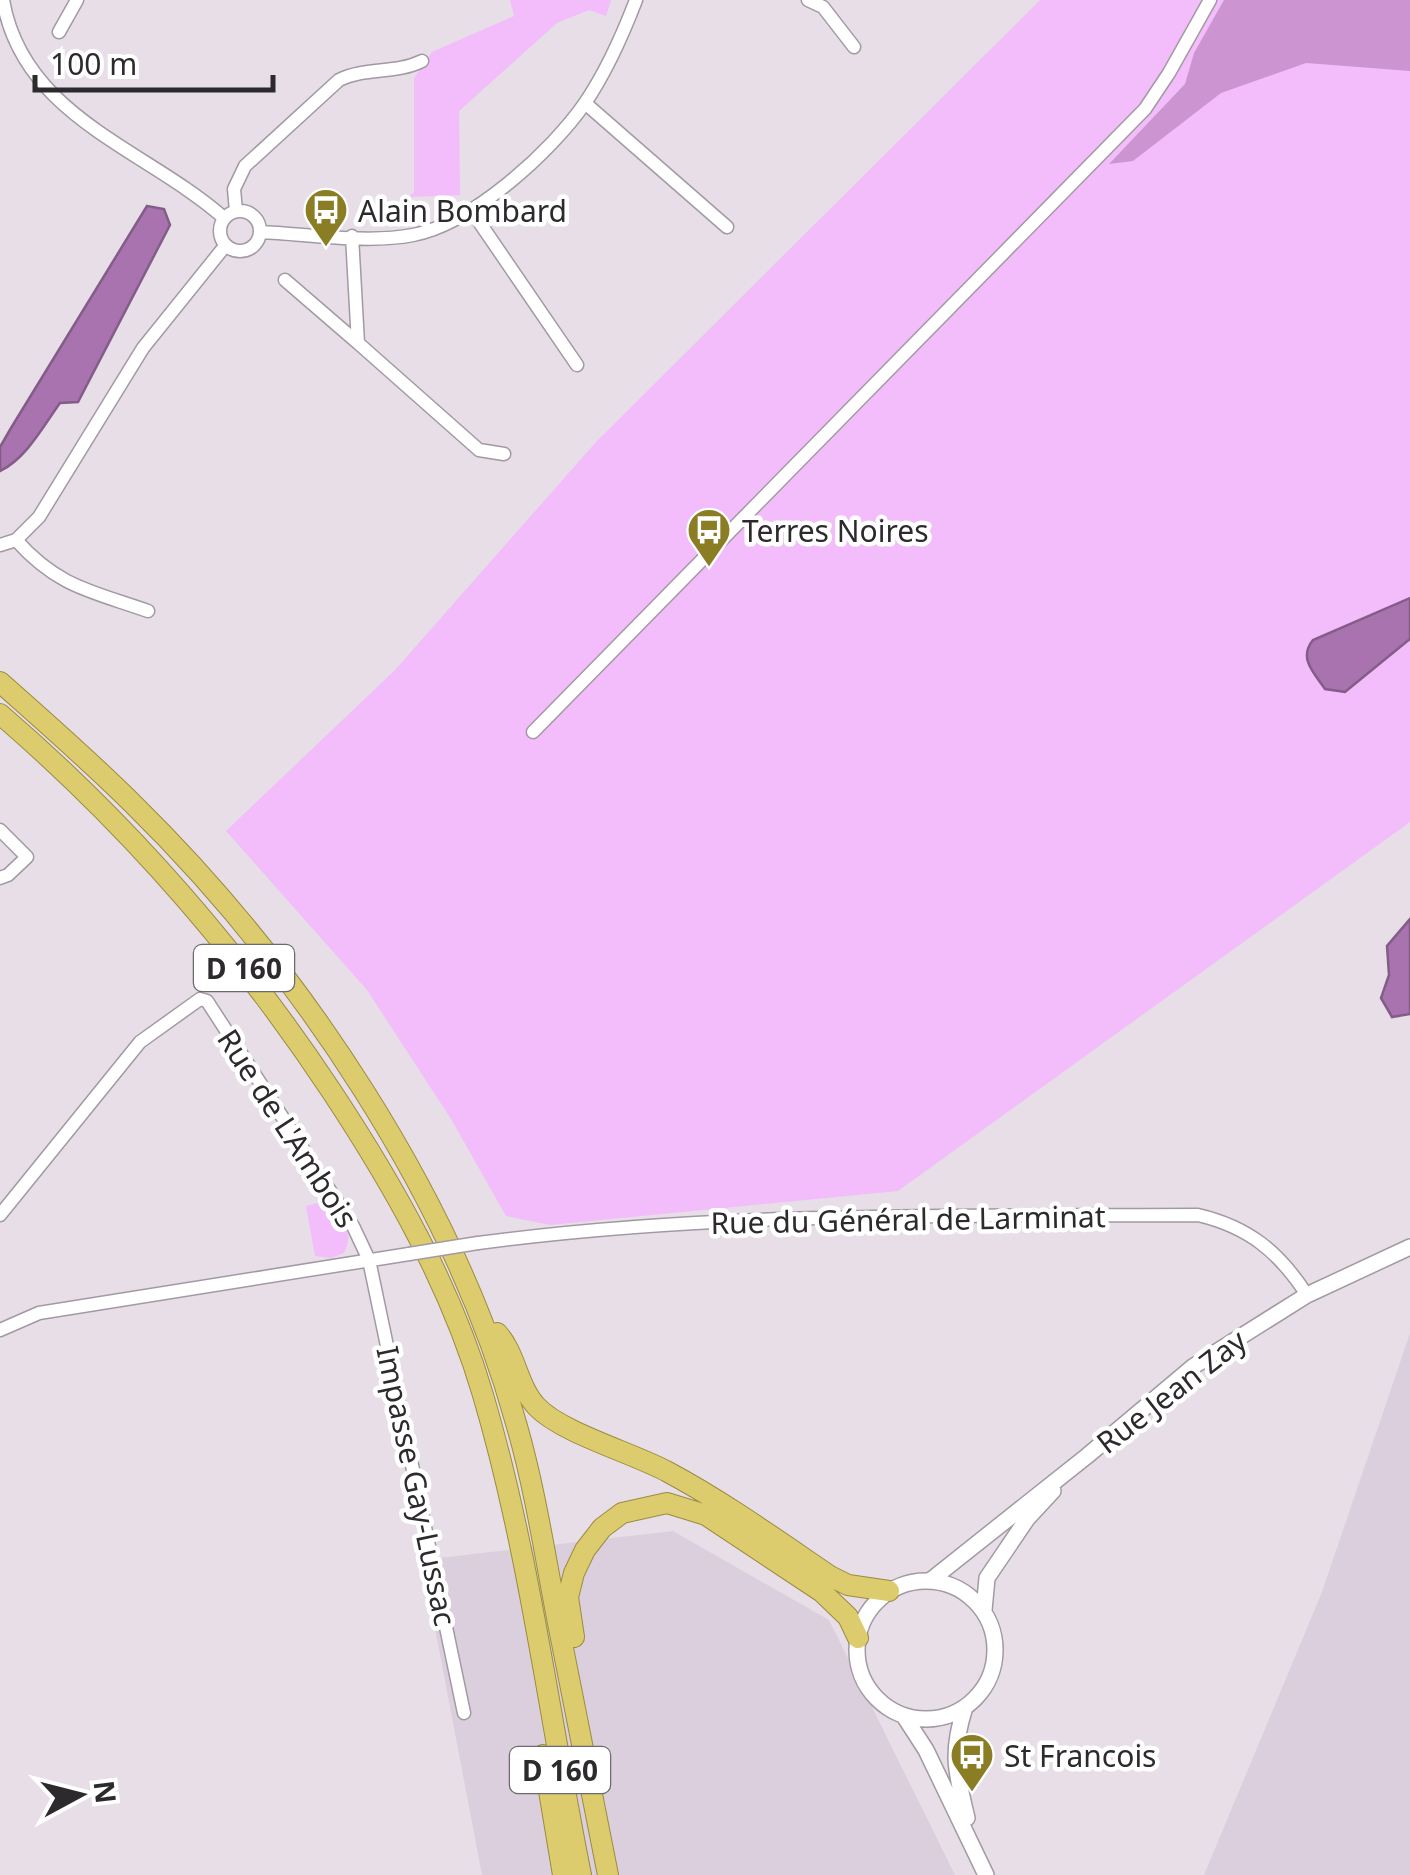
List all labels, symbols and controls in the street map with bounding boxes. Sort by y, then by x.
scale bar [35,30,272,92]
text: 100 m [50,43,137,84]
bus stop icon: Alain Bombard [303,187,349,248]
place label: Alain Bombard [358,190,567,231]
bus stop icon: Terres Noires [686,507,732,568]
place label: Terres Noires [742,510,929,551]
road number: D 160 [194,945,294,991]
street label: Rue de L'Ambois [208,1021,368,1235]
street label: Rue du Général de Larminat [710,1195,1106,1243]
street label: Rue Jean Zay [1088,1319,1255,1462]
street label: Impasse Gay-Lussac [367,1342,467,1630]
bus stop icon: St Francois [949,1732,995,1793]
place label: St Francois [1004,1735,1157,1776]
north arrow [30,1745,130,1845]
road number: D 160 [510,1747,610,1793]
text: N [86,1778,126,1805]

